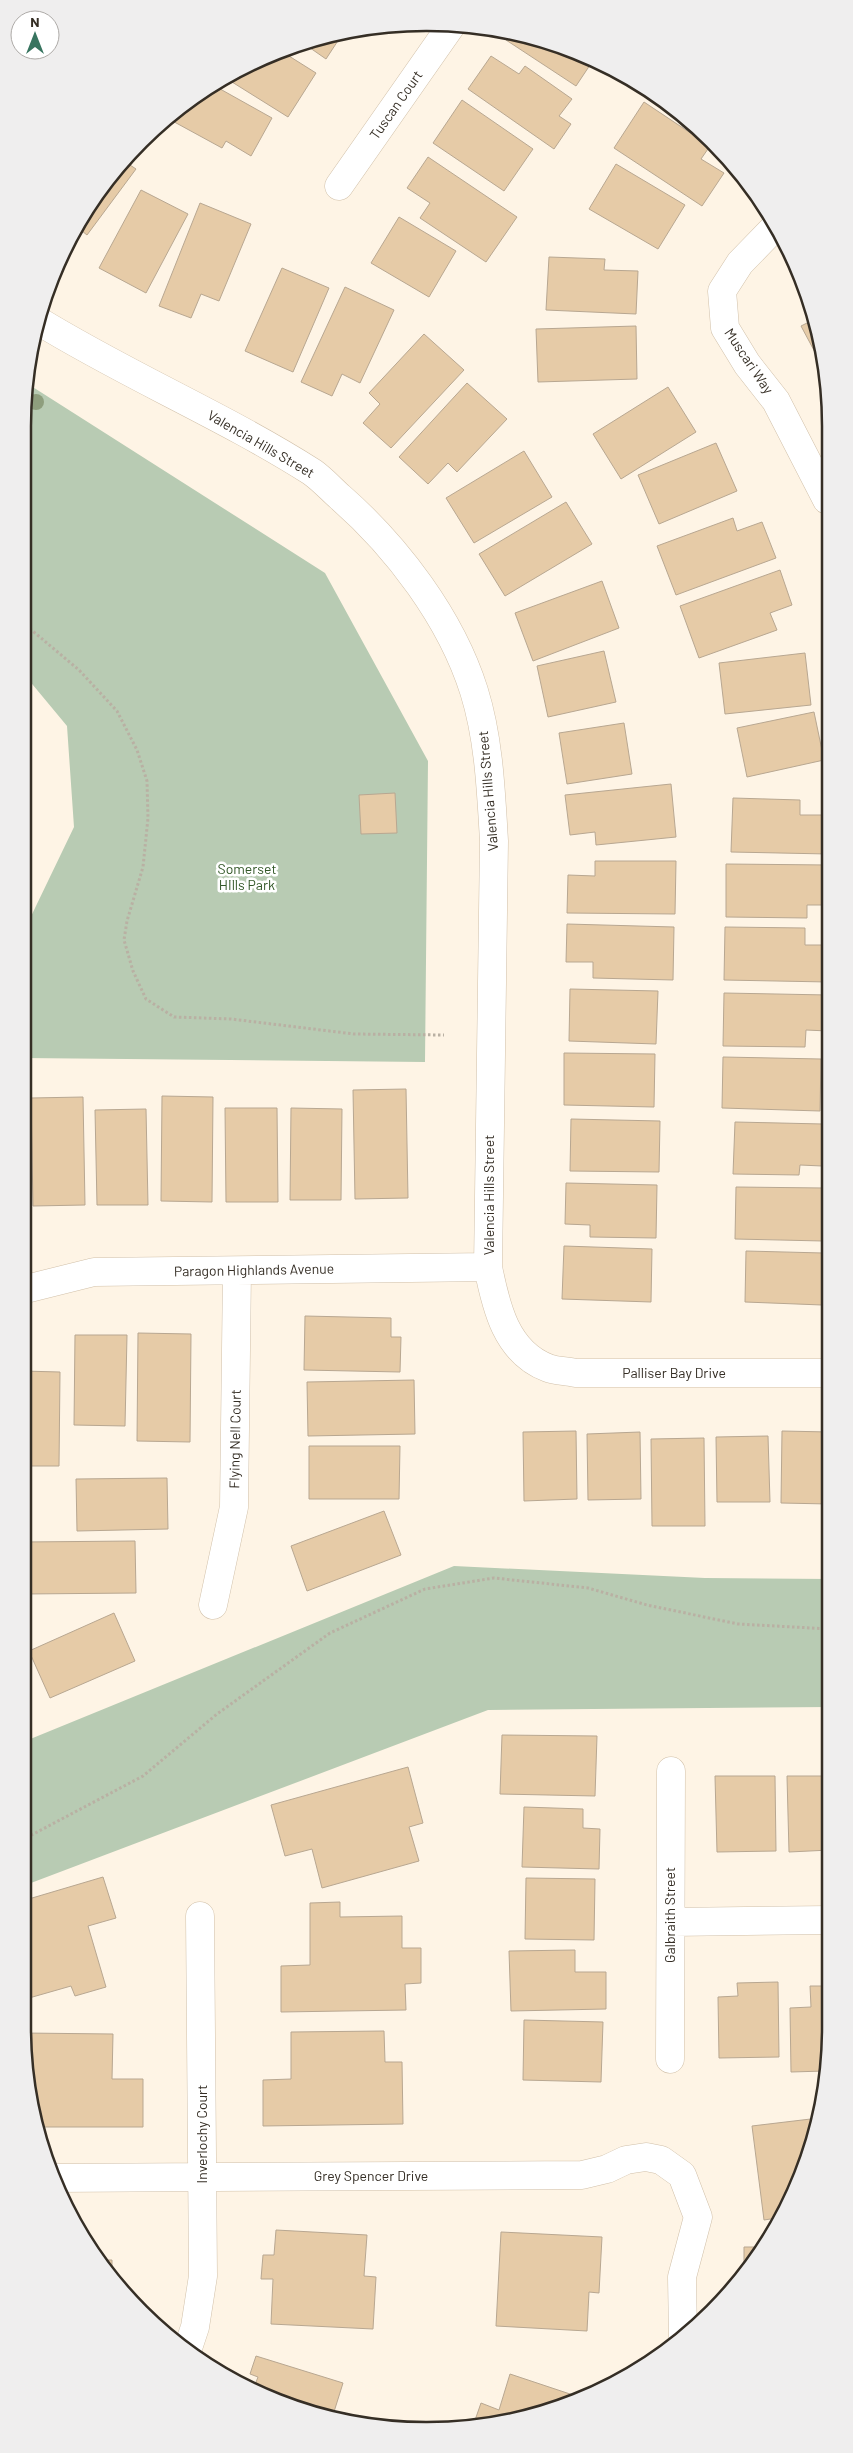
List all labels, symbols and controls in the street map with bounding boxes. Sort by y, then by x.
north arrow [10,10,60,60]
text: N [30,13,40,30]
street label: Tuscan Court [366,67,426,143]
street label: Muscari Way [721,325,778,397]
street label: Valencia Hills Street [205,406,318,481]
street label: Valencia Hills Street [474,730,501,852]
park label: Somerset HIlls Park [218,860,277,893]
street label: Valencia Hills Street [480,1135,497,1255]
street label: Paragon Highlands Avenue [174,1260,334,1279]
street label: Palliser Bay Drive [622,1364,726,1381]
street label: Flying Nell Court [225,1389,244,1489]
street label: Galbraith Street [661,1867,678,1963]
street label: Inverlochy Court [193,2085,210,2183]
street label: Grey Spencer Drive [314,2167,428,2184]

